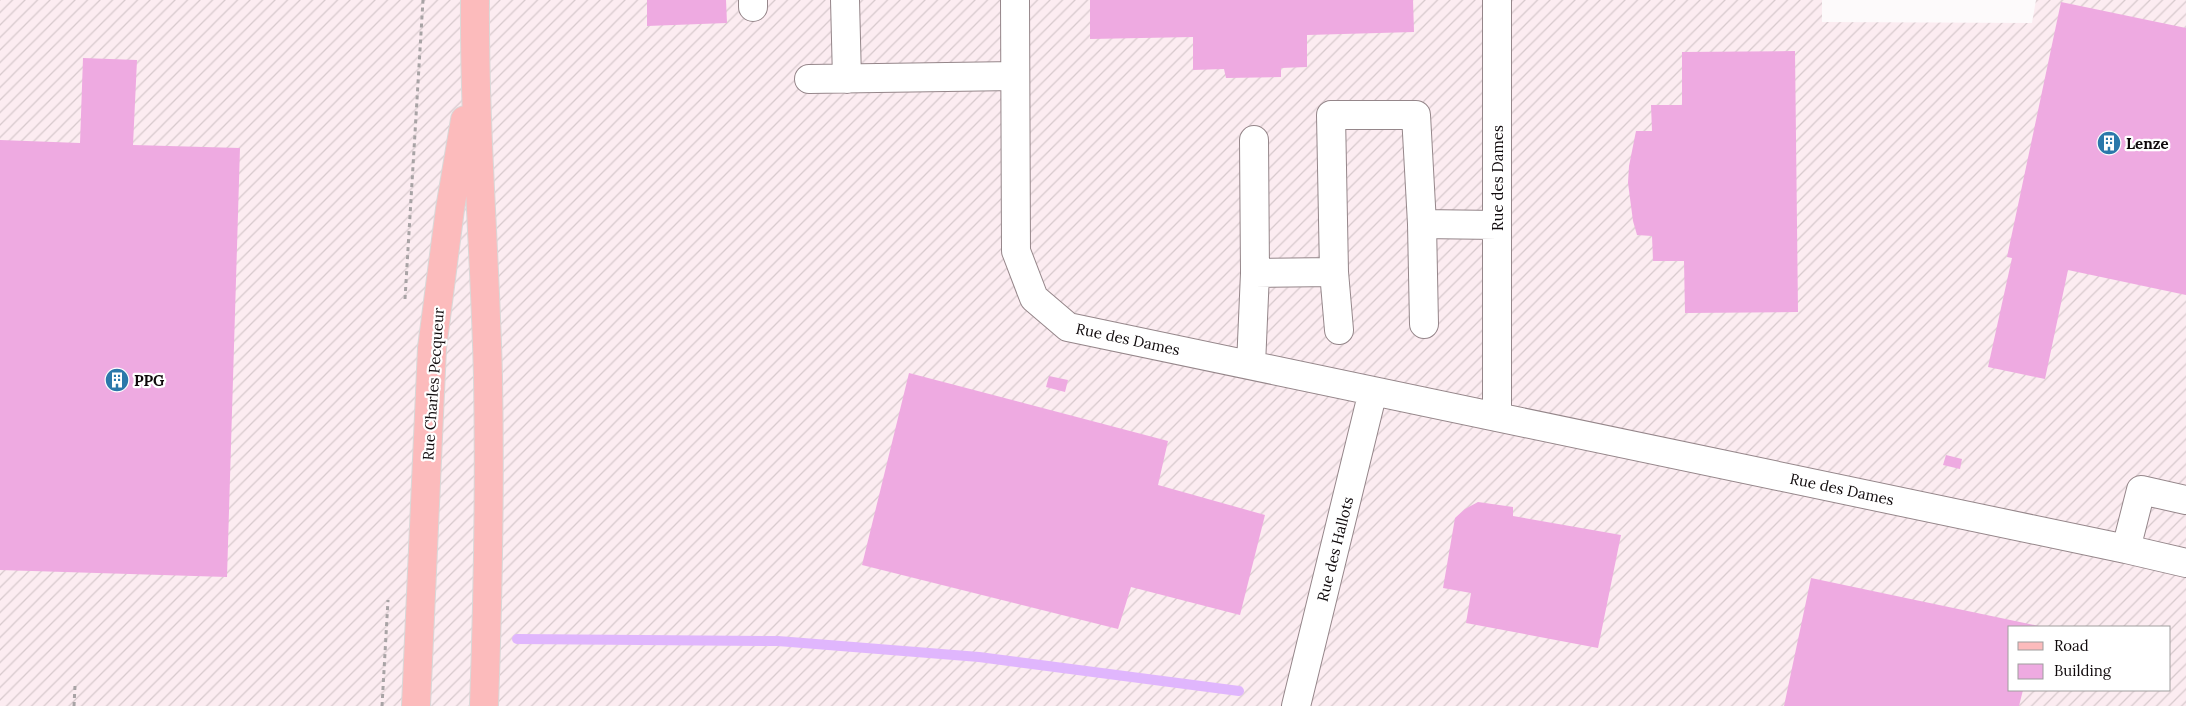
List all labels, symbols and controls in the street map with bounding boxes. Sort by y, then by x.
street label: Rue des Dames [1488,125,1507,231]
building icon: Lenze [2096,130,2122,156]
place label: Lenze [2126,134,2168,153]
street label: Rue Charles Pecqueur [418,306,448,461]
street label: Rue des Dames [1074,319,1182,359]
building icon: PPG [104,367,130,393]
place label: PPG [134,371,165,390]
street label: Rue des Dames [1788,469,1896,509]
street label: Rue des Hallots [1313,495,1357,603]
legend [2008,626,2171,691]
text: Road [2054,636,2089,655]
text: Building [2054,661,2112,680]

